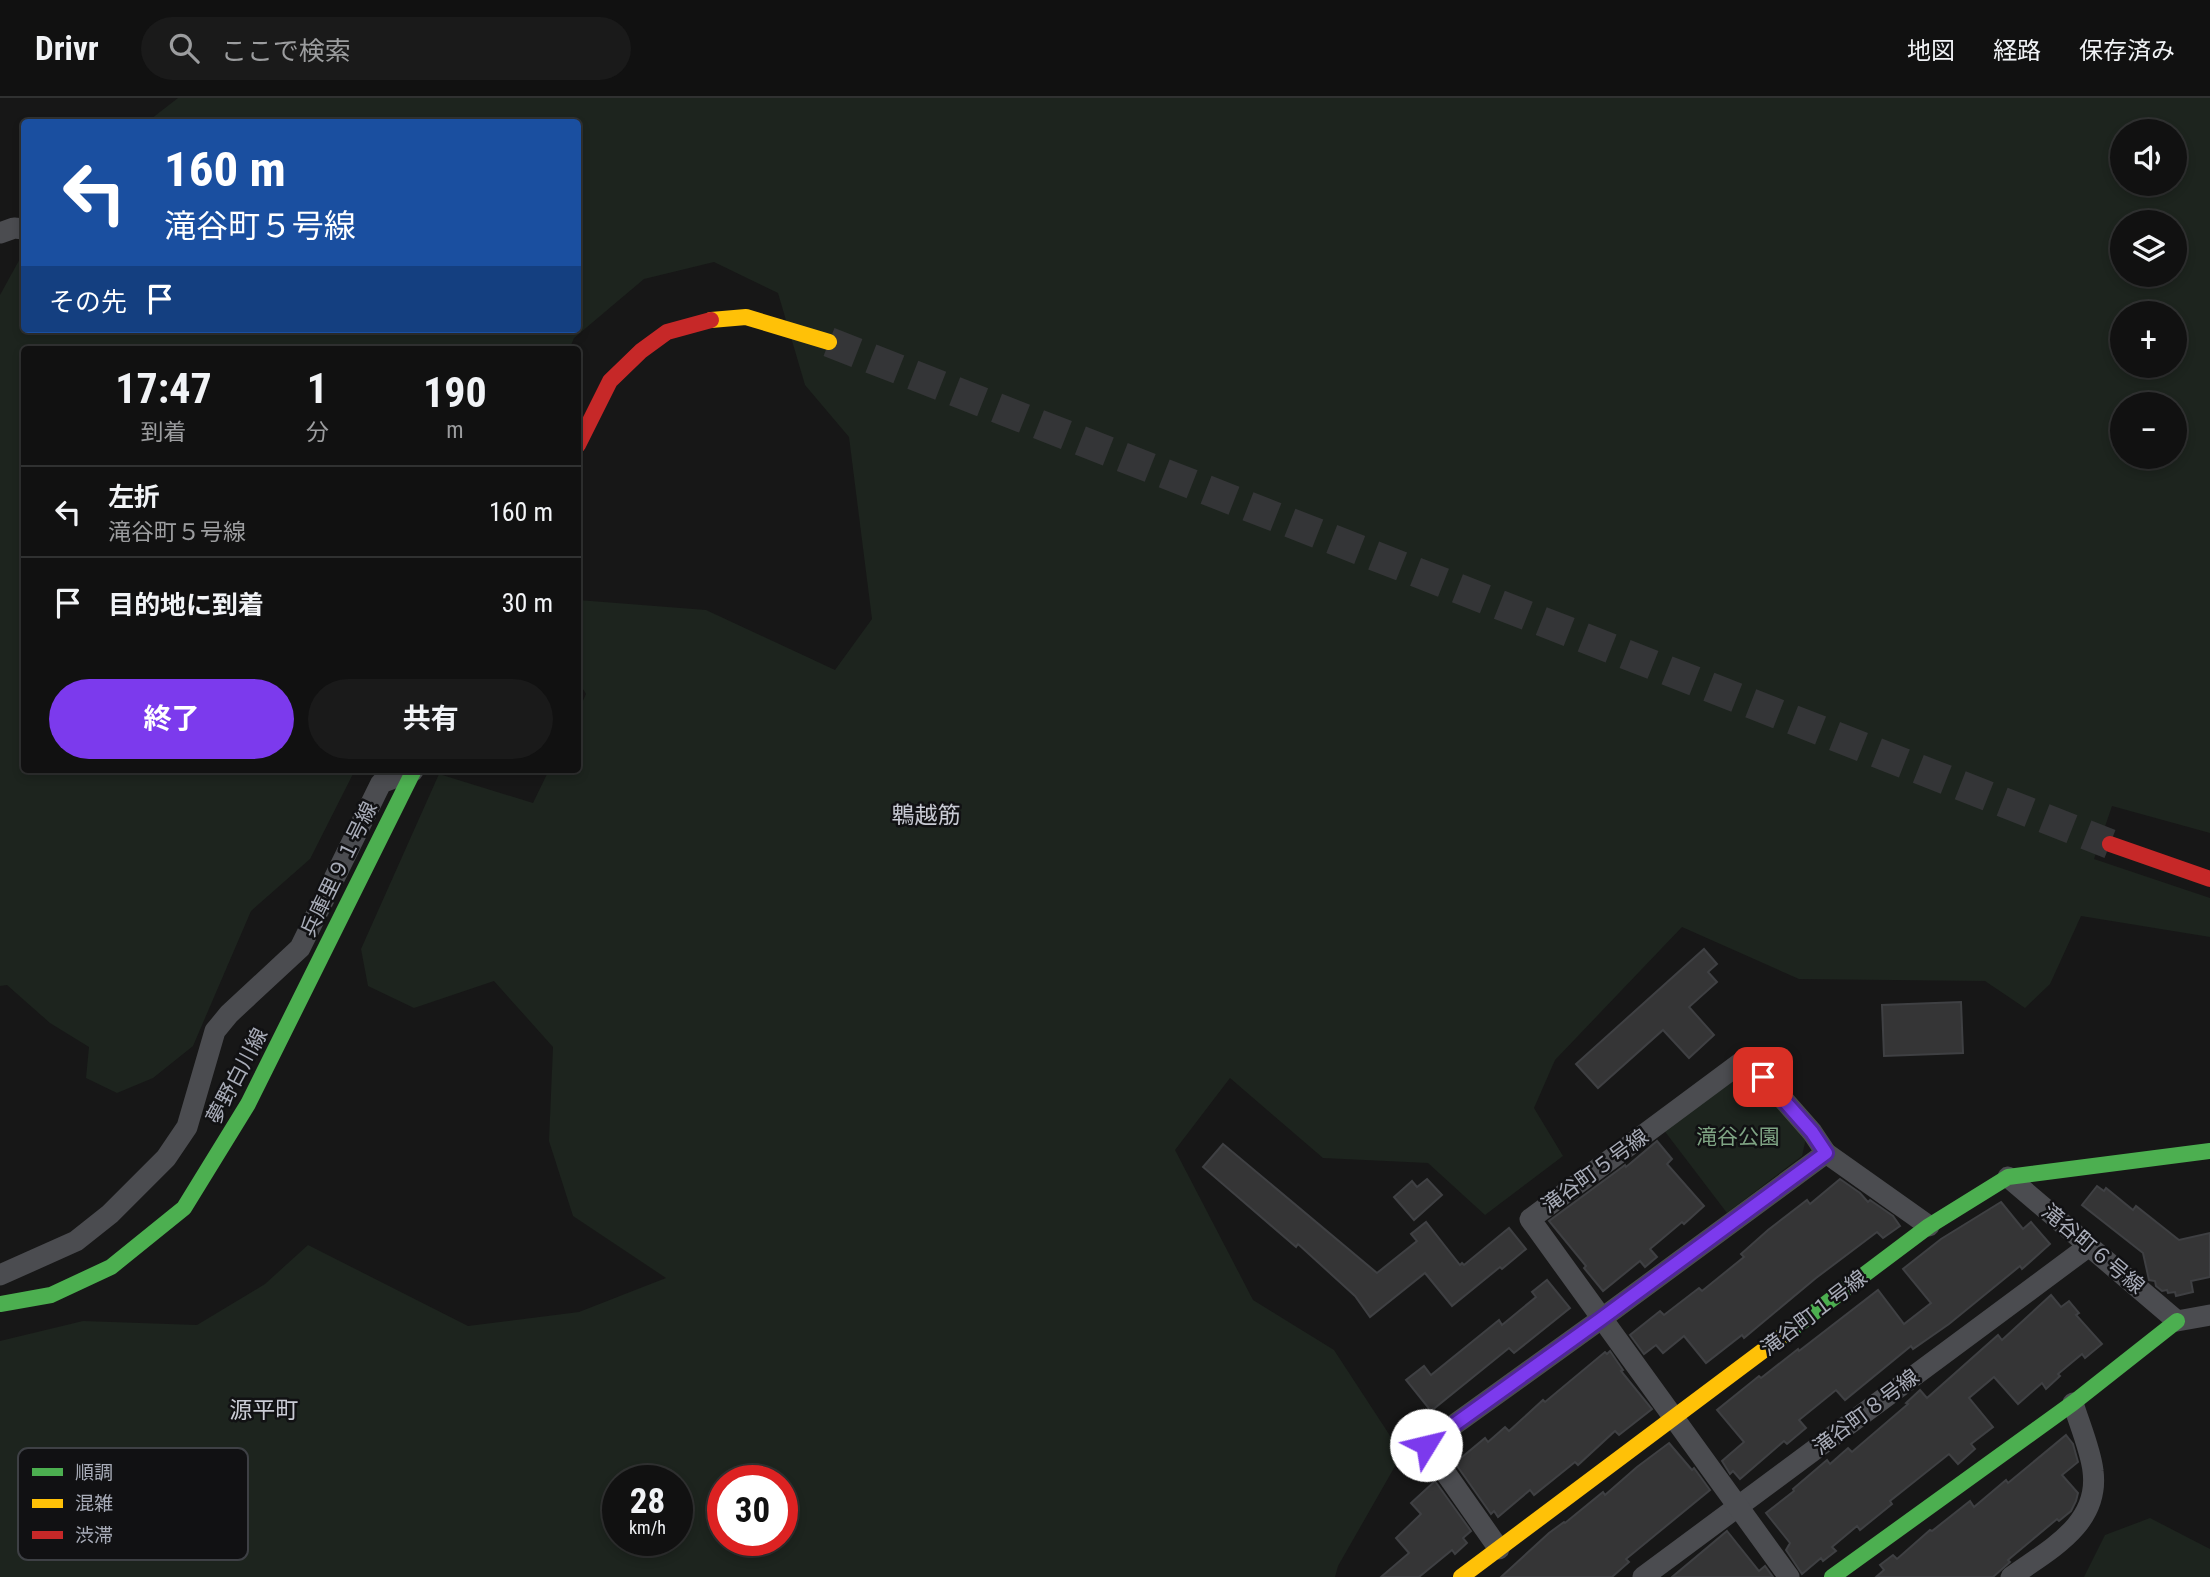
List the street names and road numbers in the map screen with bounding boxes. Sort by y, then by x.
street label: 兵庫里９１号線 [296,798,382,940]
street label: 夢野白川線 [202,1024,272,1128]
street label: 滝谷町５号線 [1537,1124,1653,1218]
street label: 滝谷町６号線 [2037,1199,2149,1299]
street label: 滝谷町１号線 [1756,1266,1872,1360]
street label: 滝谷町８号線 [1808,1365,1924,1459]

